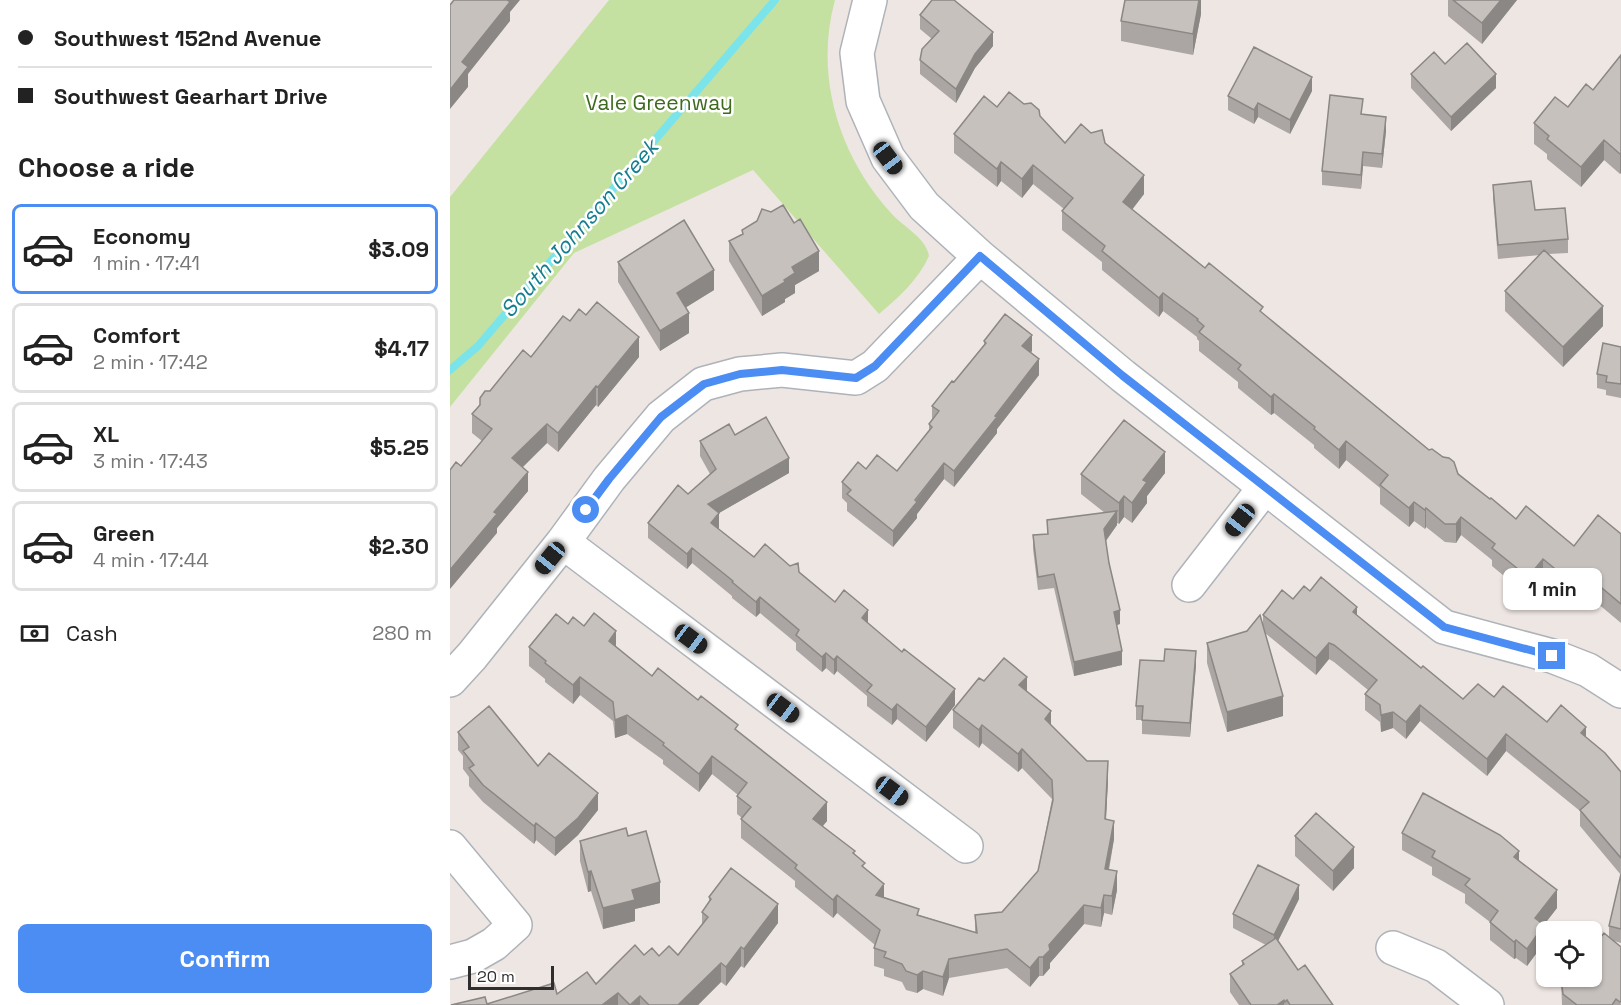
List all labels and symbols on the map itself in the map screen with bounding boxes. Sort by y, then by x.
park label: Vale Greenway [585,89,733,116]
water label: South Johnson Creek [494,131,665,323]
car [870,138,906,178]
route start [572,496,599,523]
car [1222,500,1258,540]
car [532,538,568,578]
callout: 1 min [1502,569,1602,611]
car [671,621,711,657]
route end [1538,642,1565,669]
car [763,690,803,726]
car [872,773,912,809]
scale bar [468,963,554,990]

